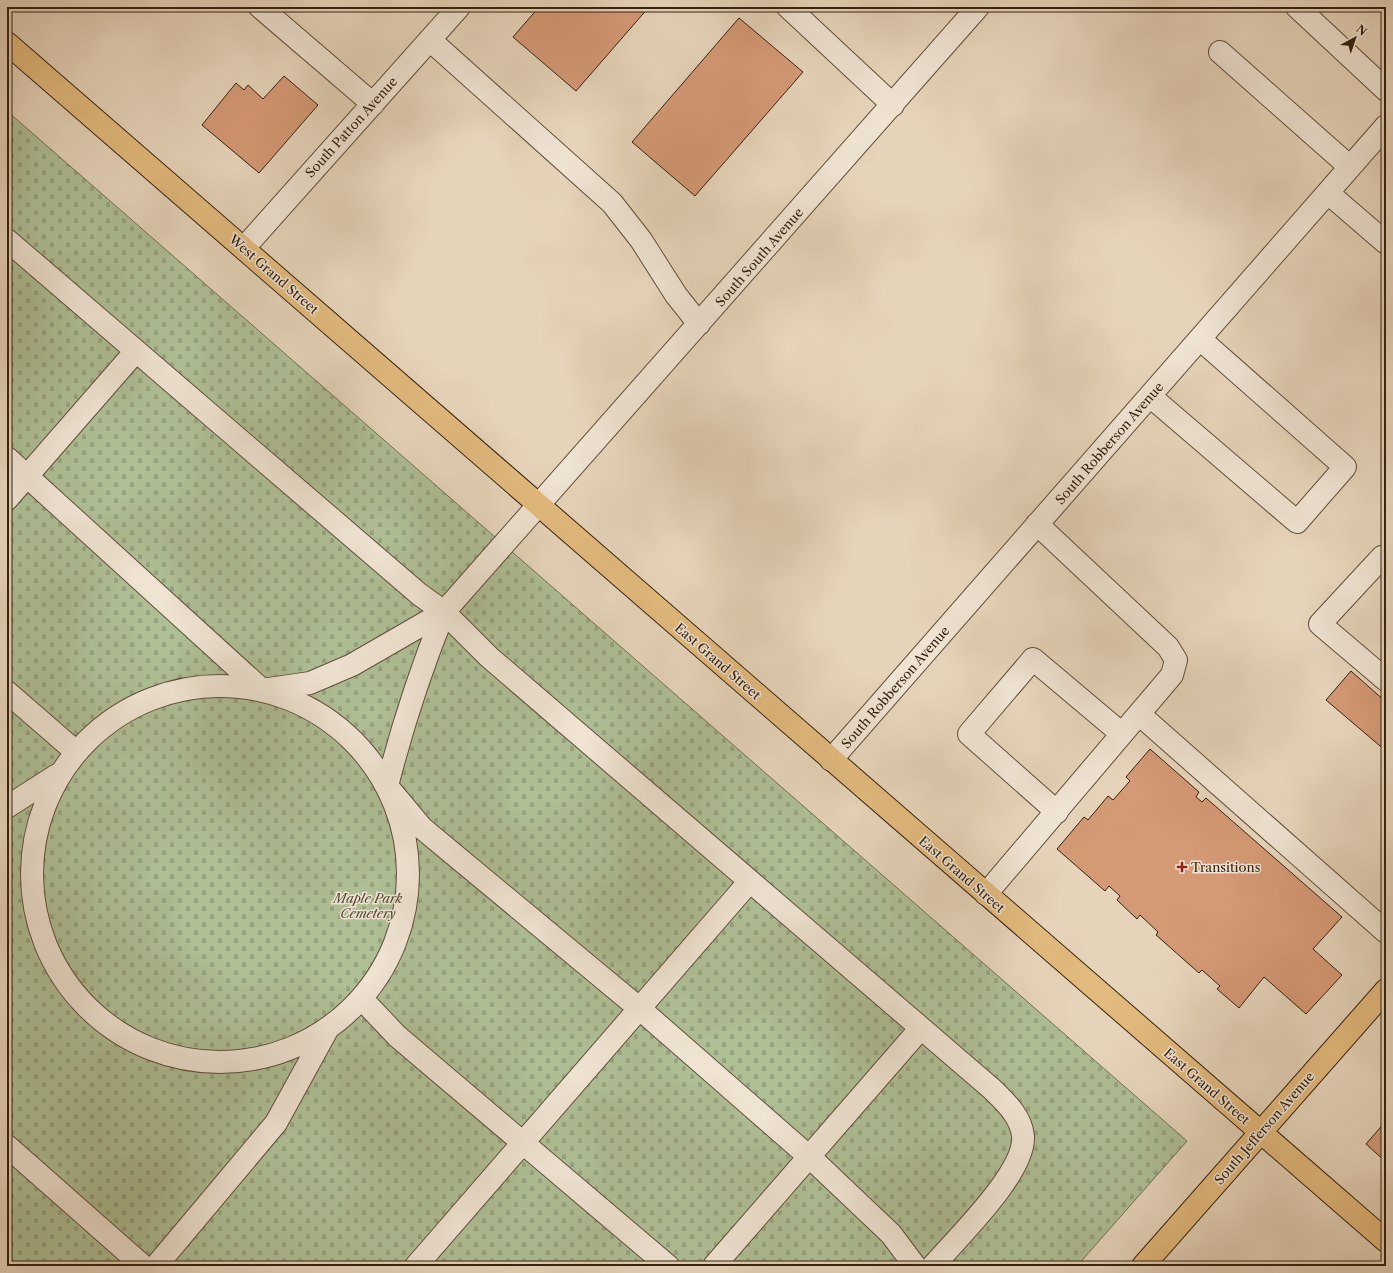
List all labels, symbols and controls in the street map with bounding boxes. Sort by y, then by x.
north arrow [1335,18,1375,58]
text: N [1353,22,1370,39]
street label: South Patton Avenue [302,73,400,181]
street label: South South Avenue [712,204,806,310]
street label: West Grand Street [225,230,322,317]
street label: South Robberson Avenue [1052,379,1166,507]
street label: East Grand Street [672,619,765,703]
street label: South Robberson Avenue [838,623,952,751]
street label: East Grand Street [916,832,1009,916]
place label: Transitions [1191,859,1261,875]
marker: Transitions [1176,861,1188,873]
park label: Maple Park Cemetery [332,890,403,921]
street label: East Grand Street [1161,1044,1254,1128]
street label: South Jefferson Avenue [1211,1068,1317,1188]

